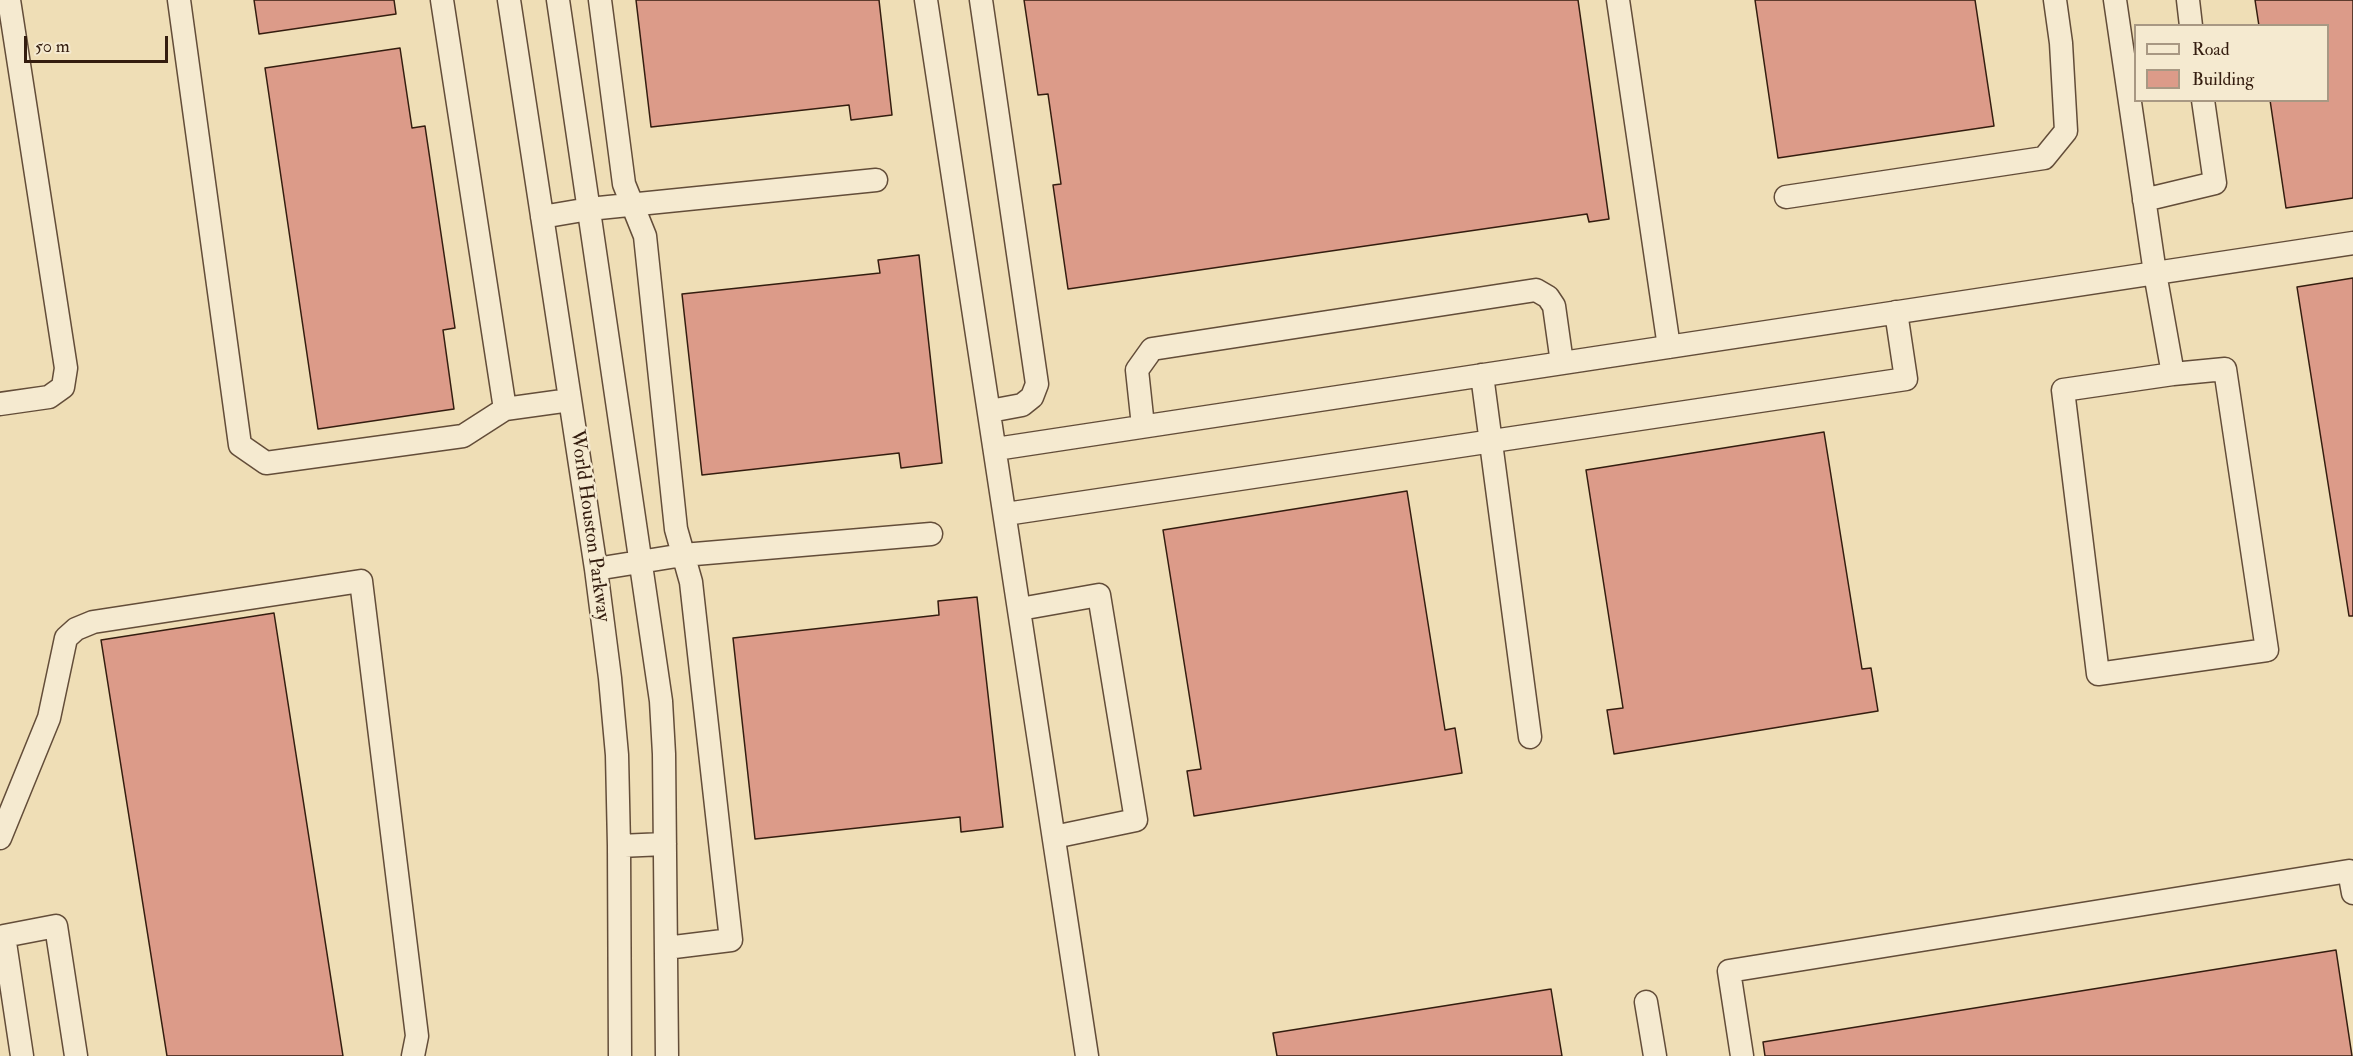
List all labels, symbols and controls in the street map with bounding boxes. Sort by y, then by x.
scale bar [27,24,171,62]
legend [2134,24,2329,102]
text: 50 m [35,35,70,58]
text: Road [2192,38,2230,61]
text: Building [2192,68,2254,91]
street label: World Houston Parkway [564,429,614,623]

